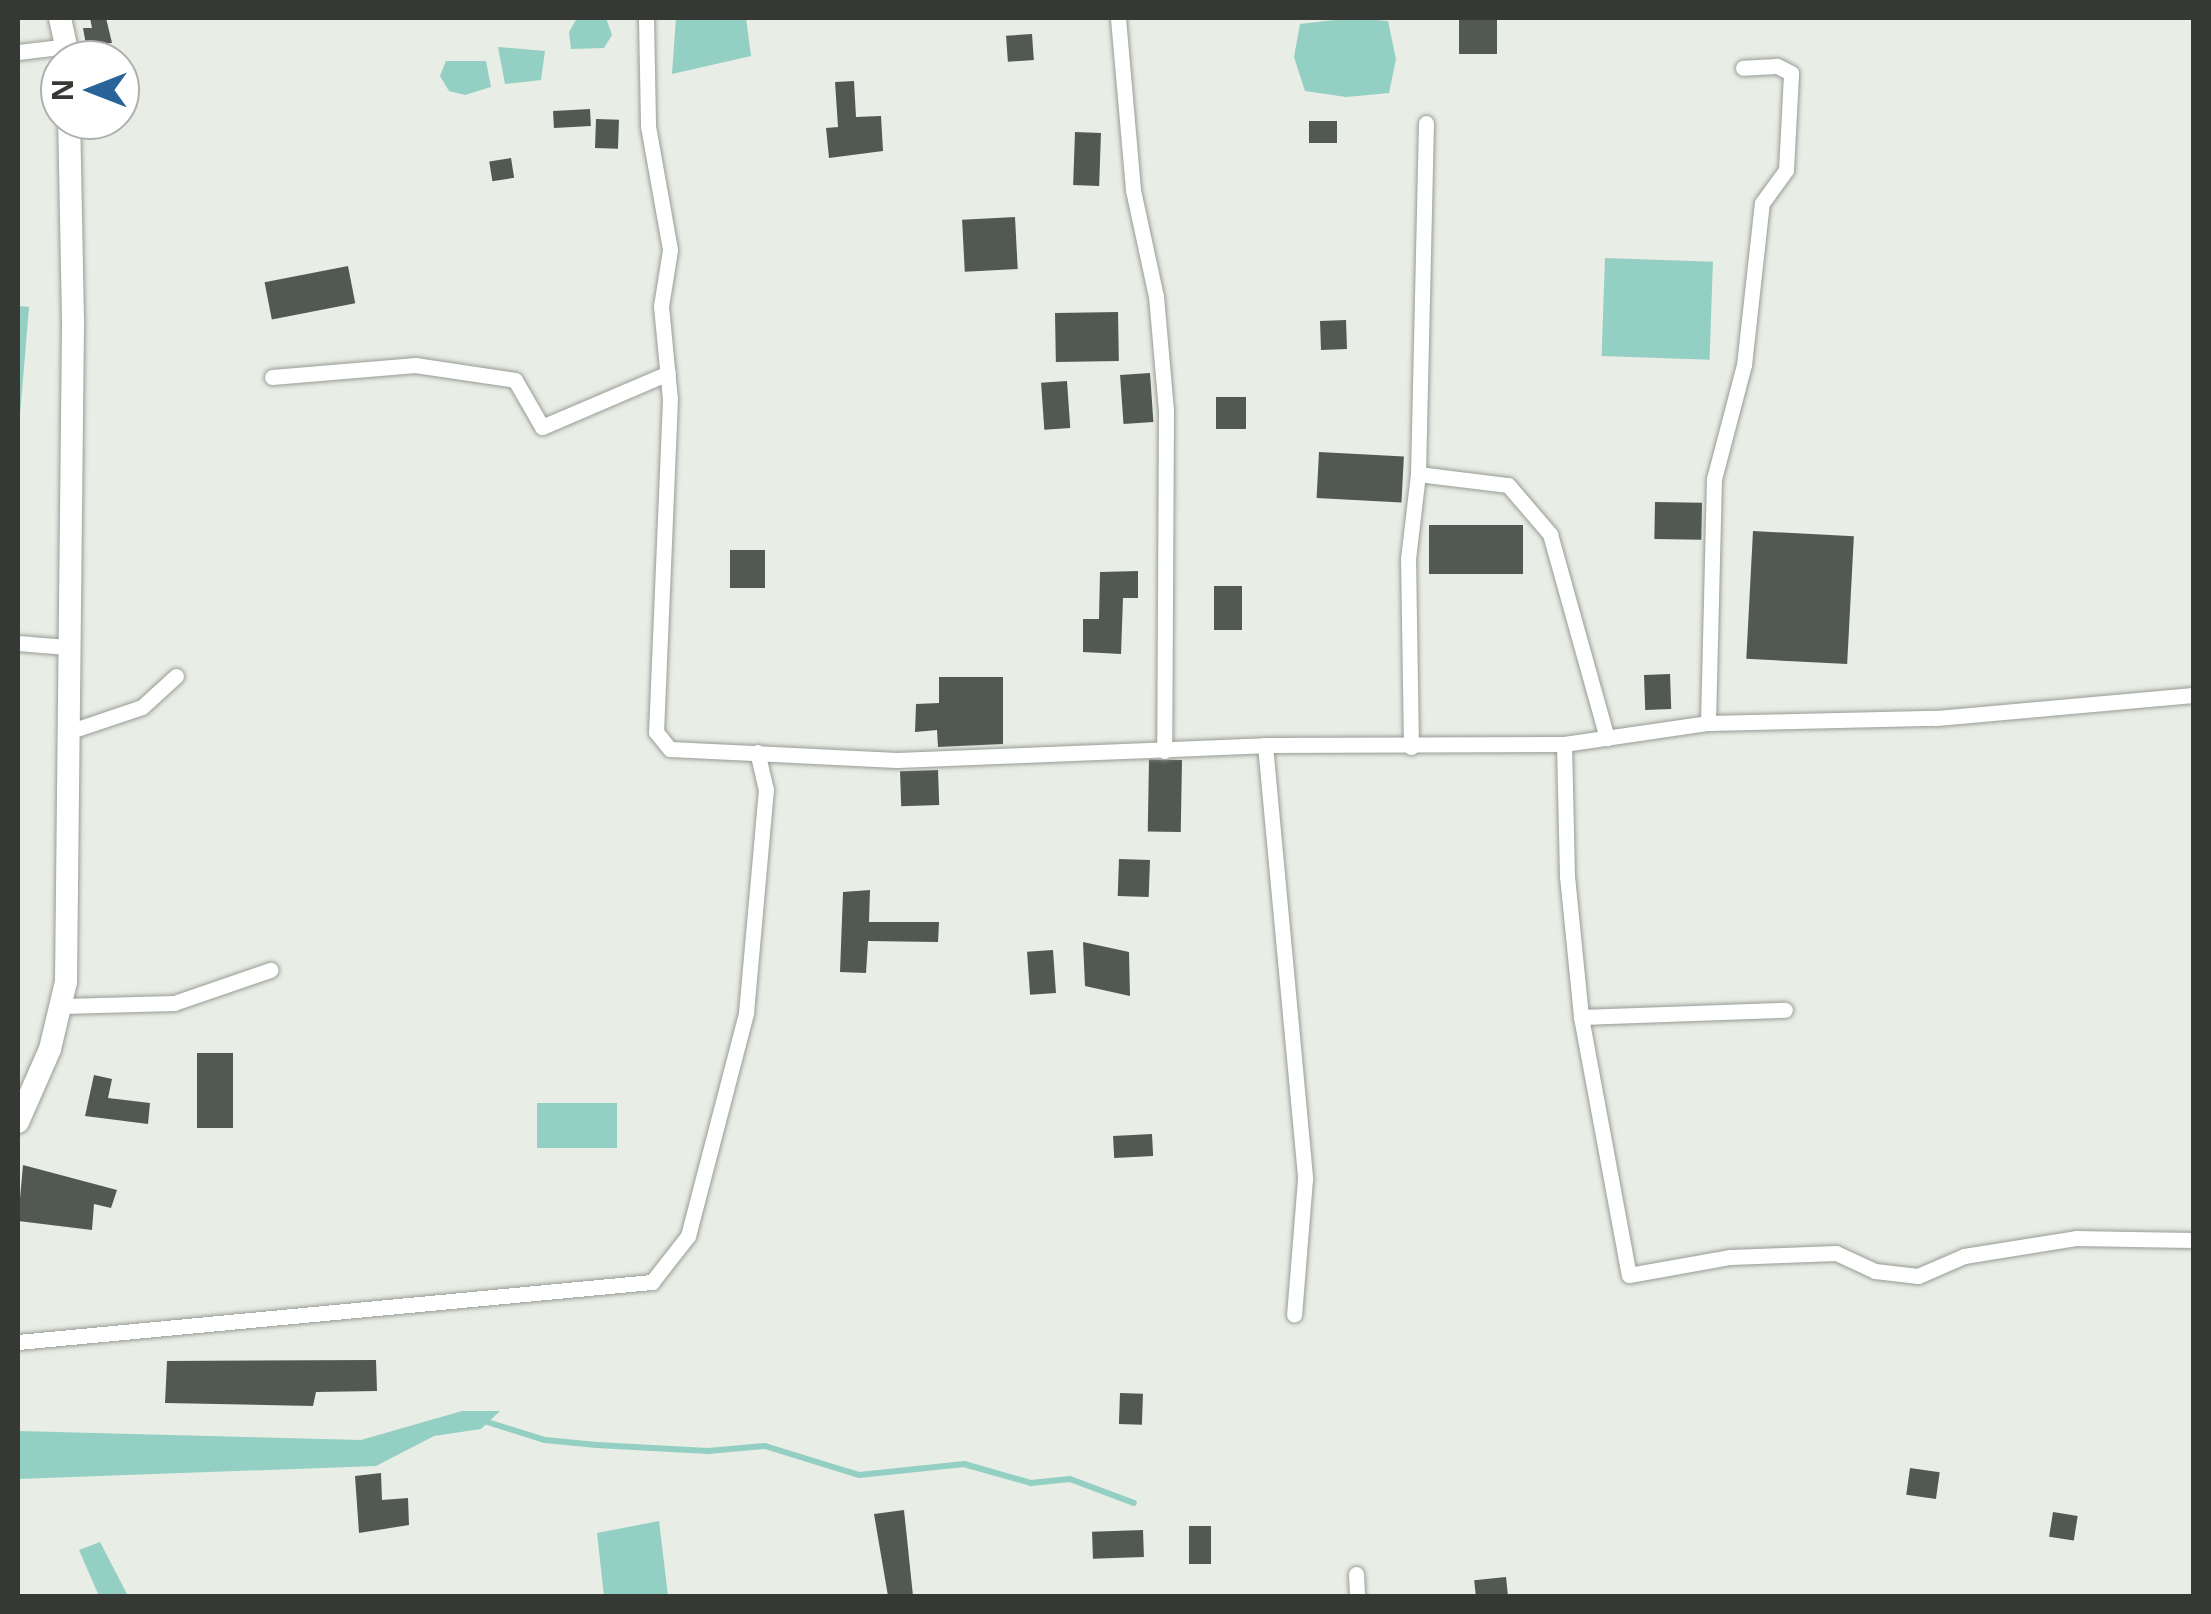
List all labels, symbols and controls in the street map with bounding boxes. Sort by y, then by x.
north arrow [40,40,140,140]
text: N [43,79,81,101]

